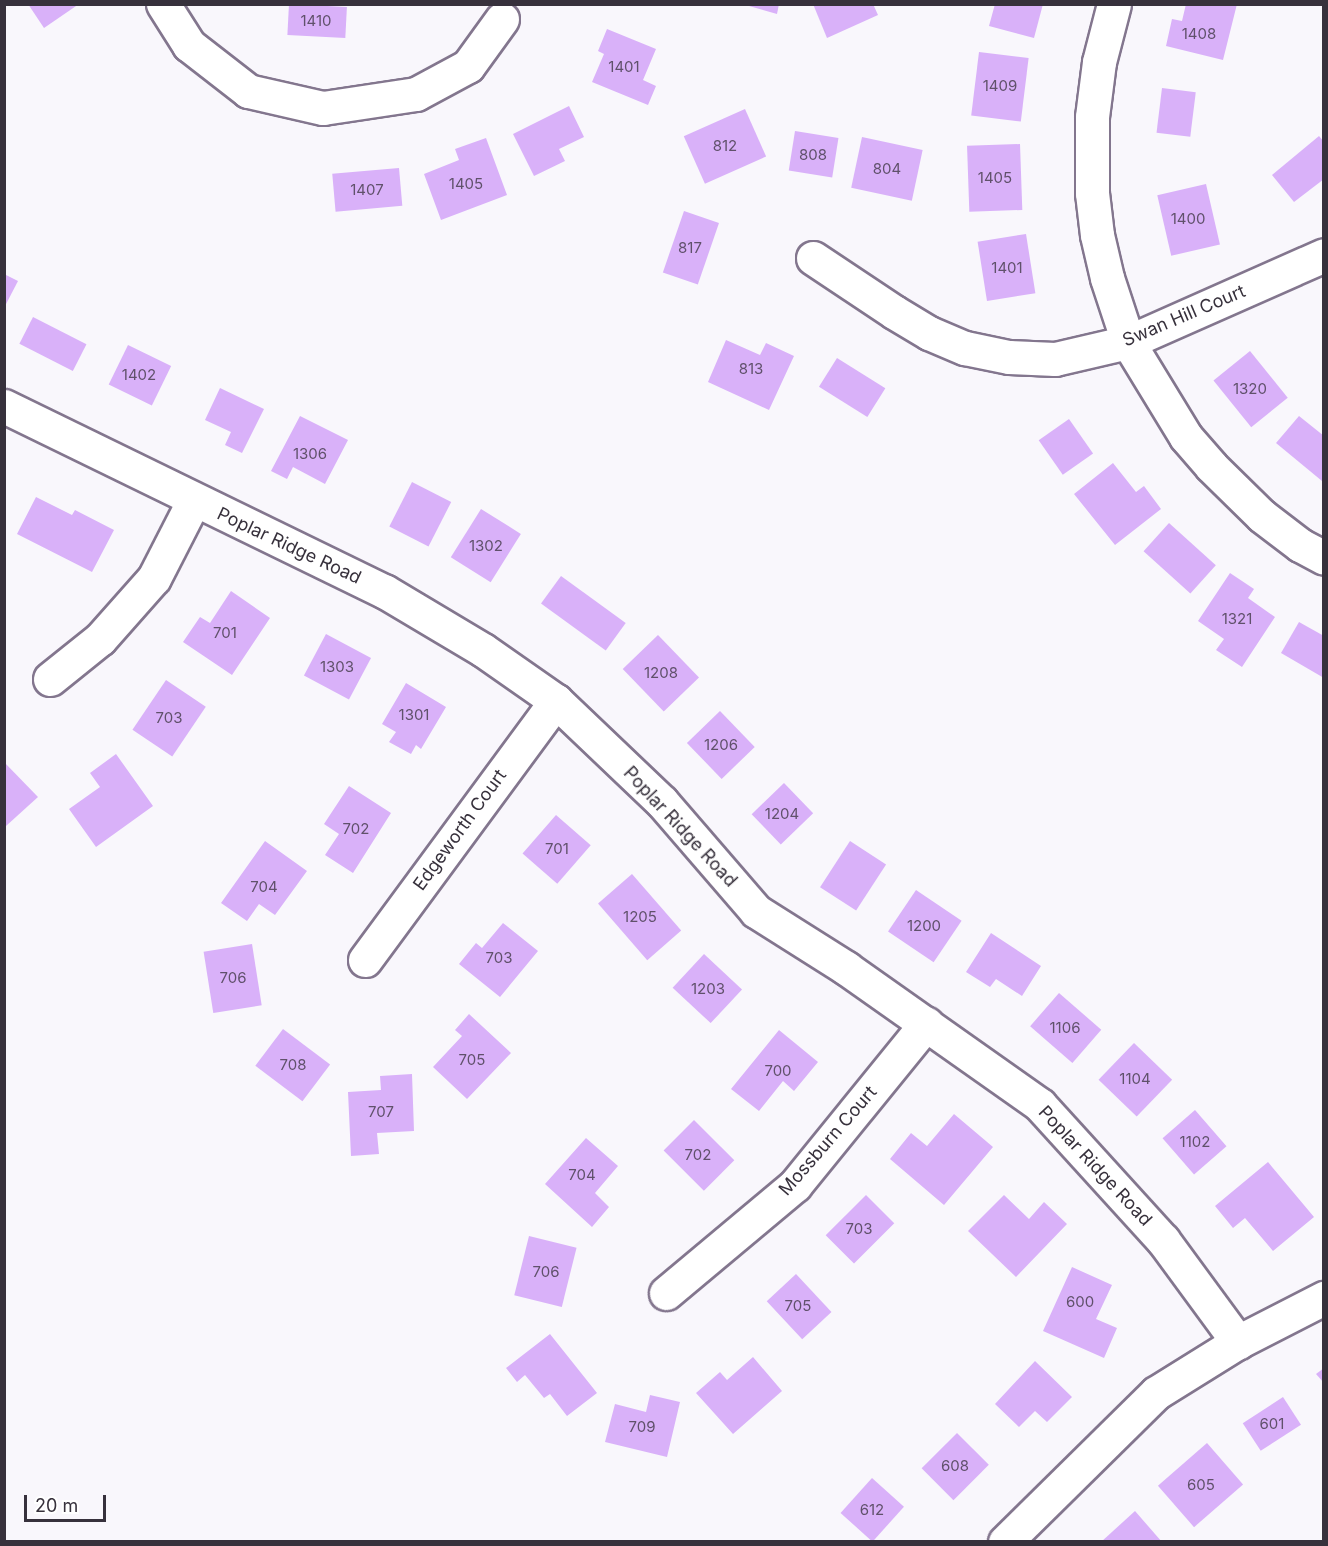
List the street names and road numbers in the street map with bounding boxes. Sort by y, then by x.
street label: Swan Hill Court [1119,280,1249,352]
street label: Poplar Ridge Road [214,503,364,589]
street label: Poplar Ridge Road [619,762,741,892]
street label: Edgeworth Court [409,765,511,895]
street label: Mossburn Court [775,1082,881,1200]
street label: Poplar Ridge Road [1034,1101,1156,1231]

